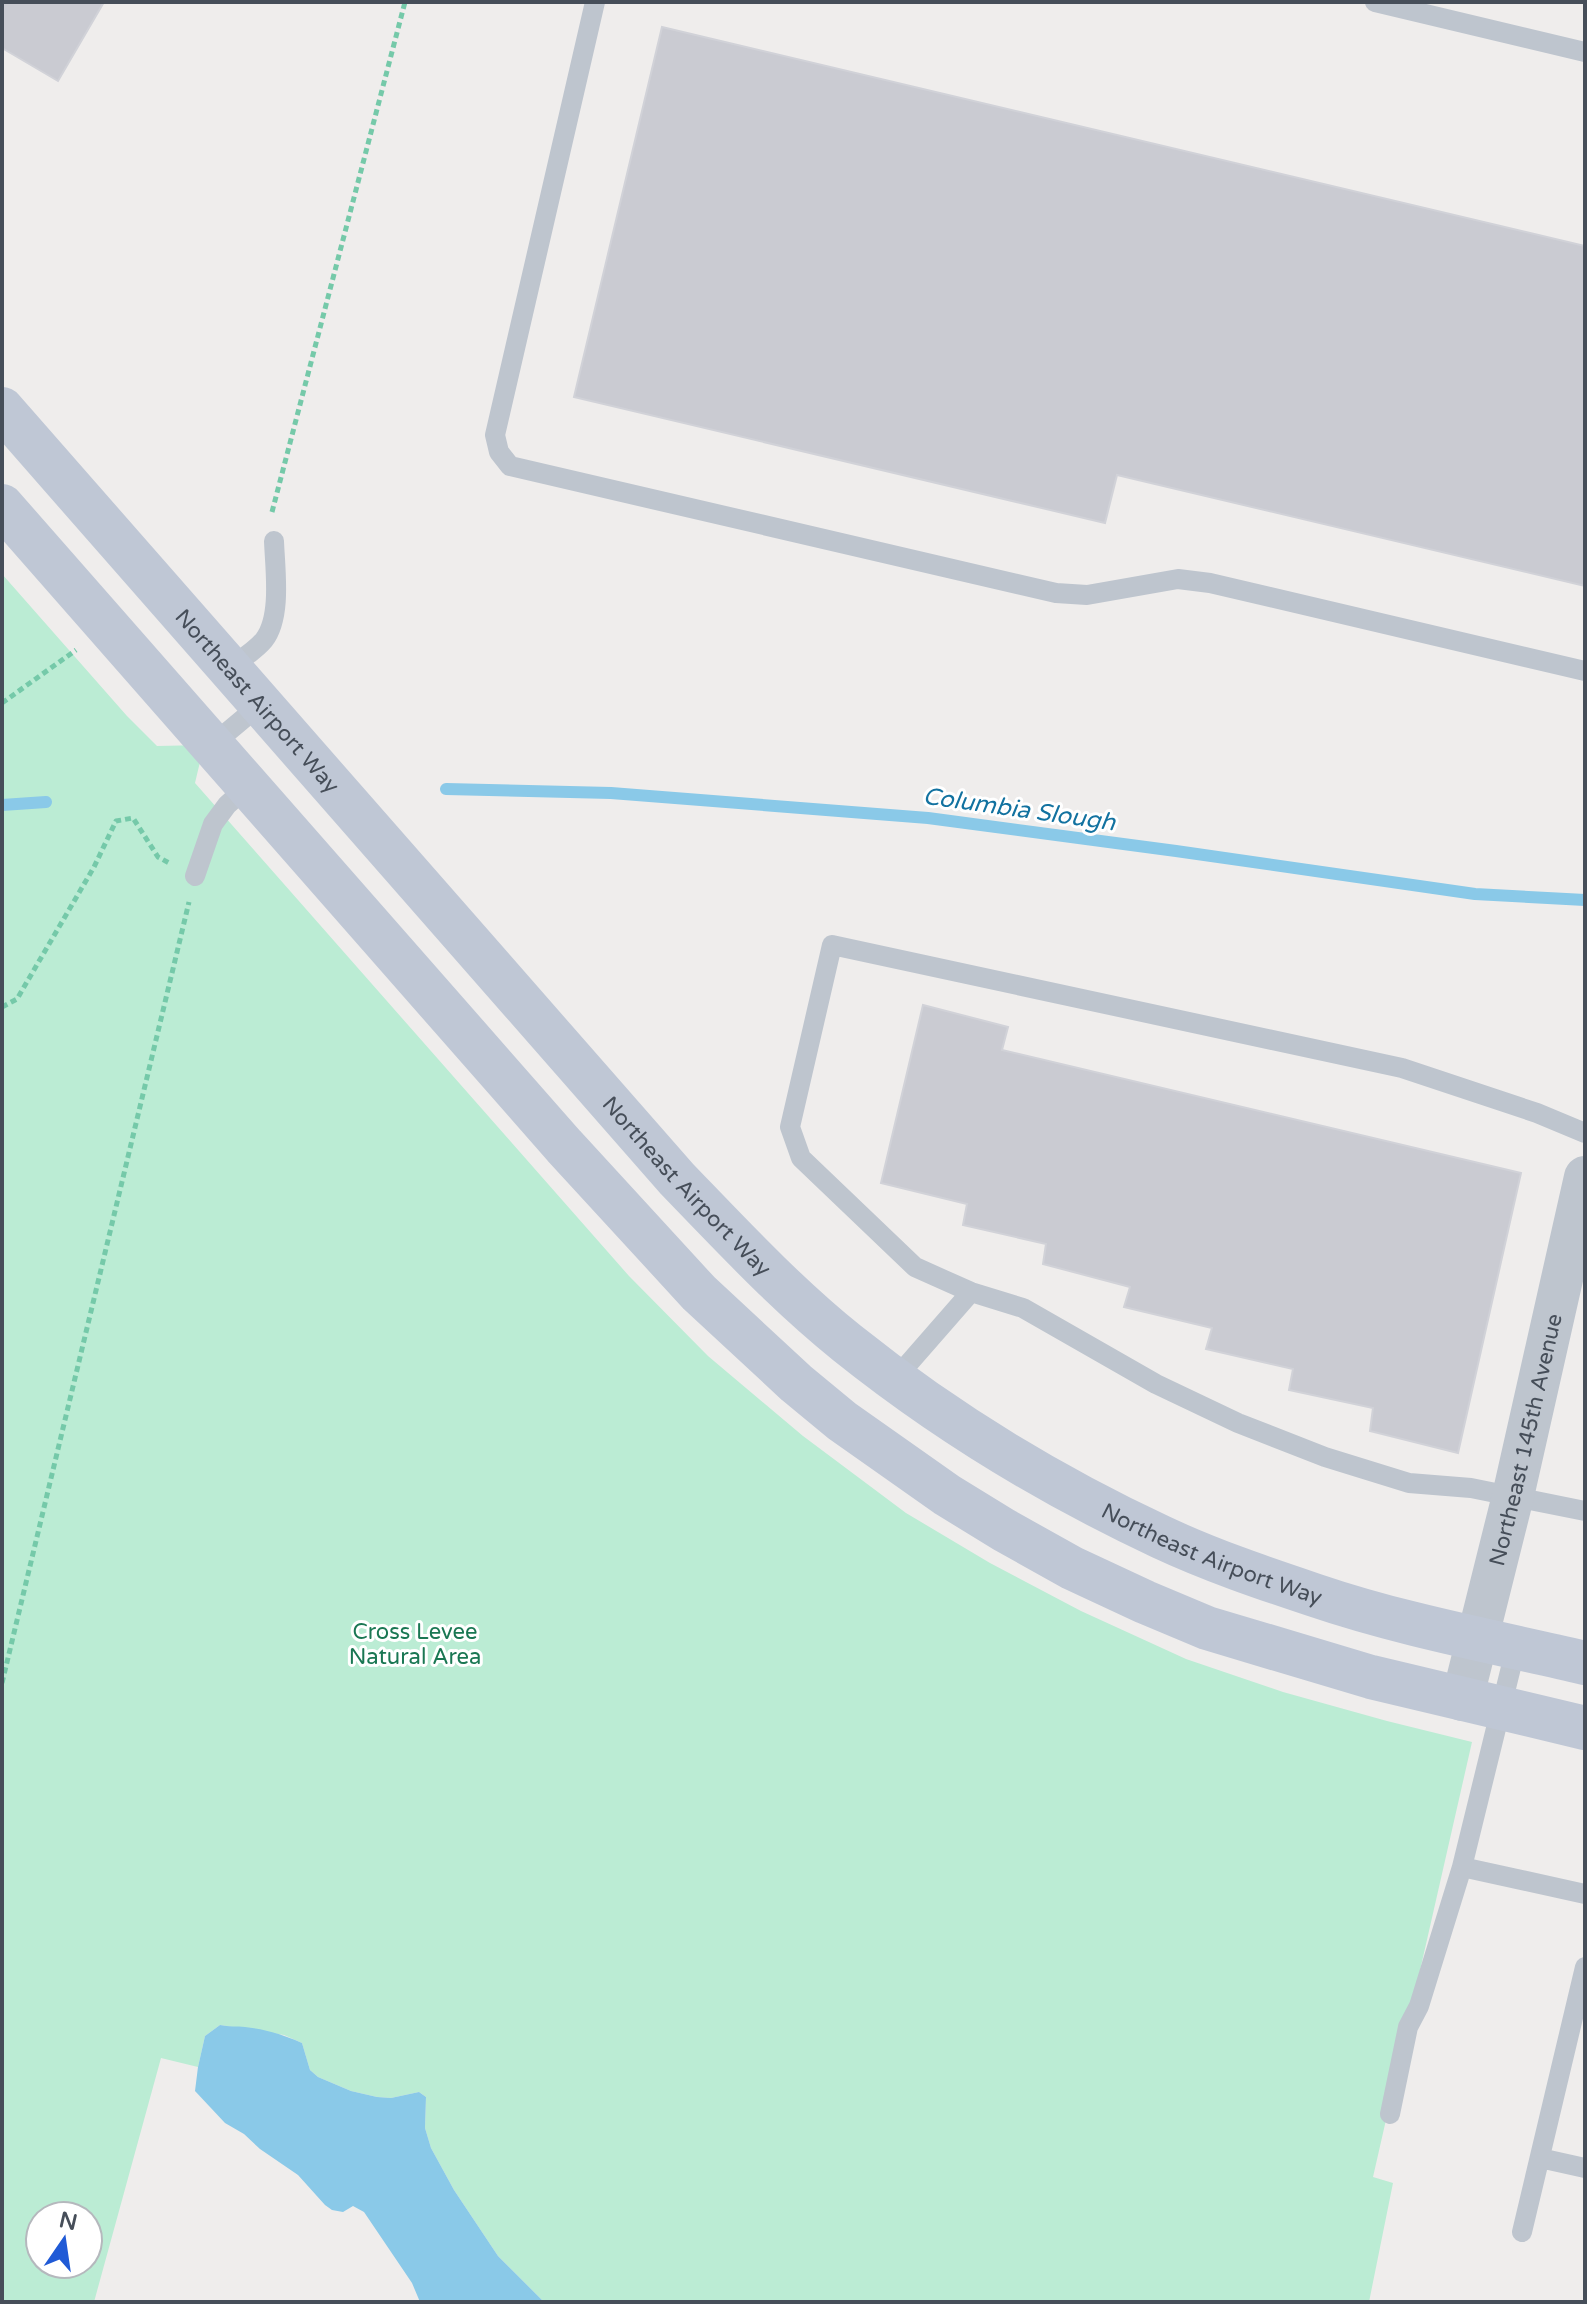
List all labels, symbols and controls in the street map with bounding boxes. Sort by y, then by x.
street label: Northeast Airport Way [169,604,345,799]
water label: Columbia Slough [921,782,1118,838]
street label: Northeast Airport Way [597,1091,776,1282]
street label: Northeast 145th Avenue [1484,1311,1568,1569]
street label: Northeast Airport Way [1097,1498,1326,1611]
park label: Cross Levee Natural Area [349,1619,481,1670]
north arrow [24,2200,104,2280]
text: N [57,2207,80,2236]

